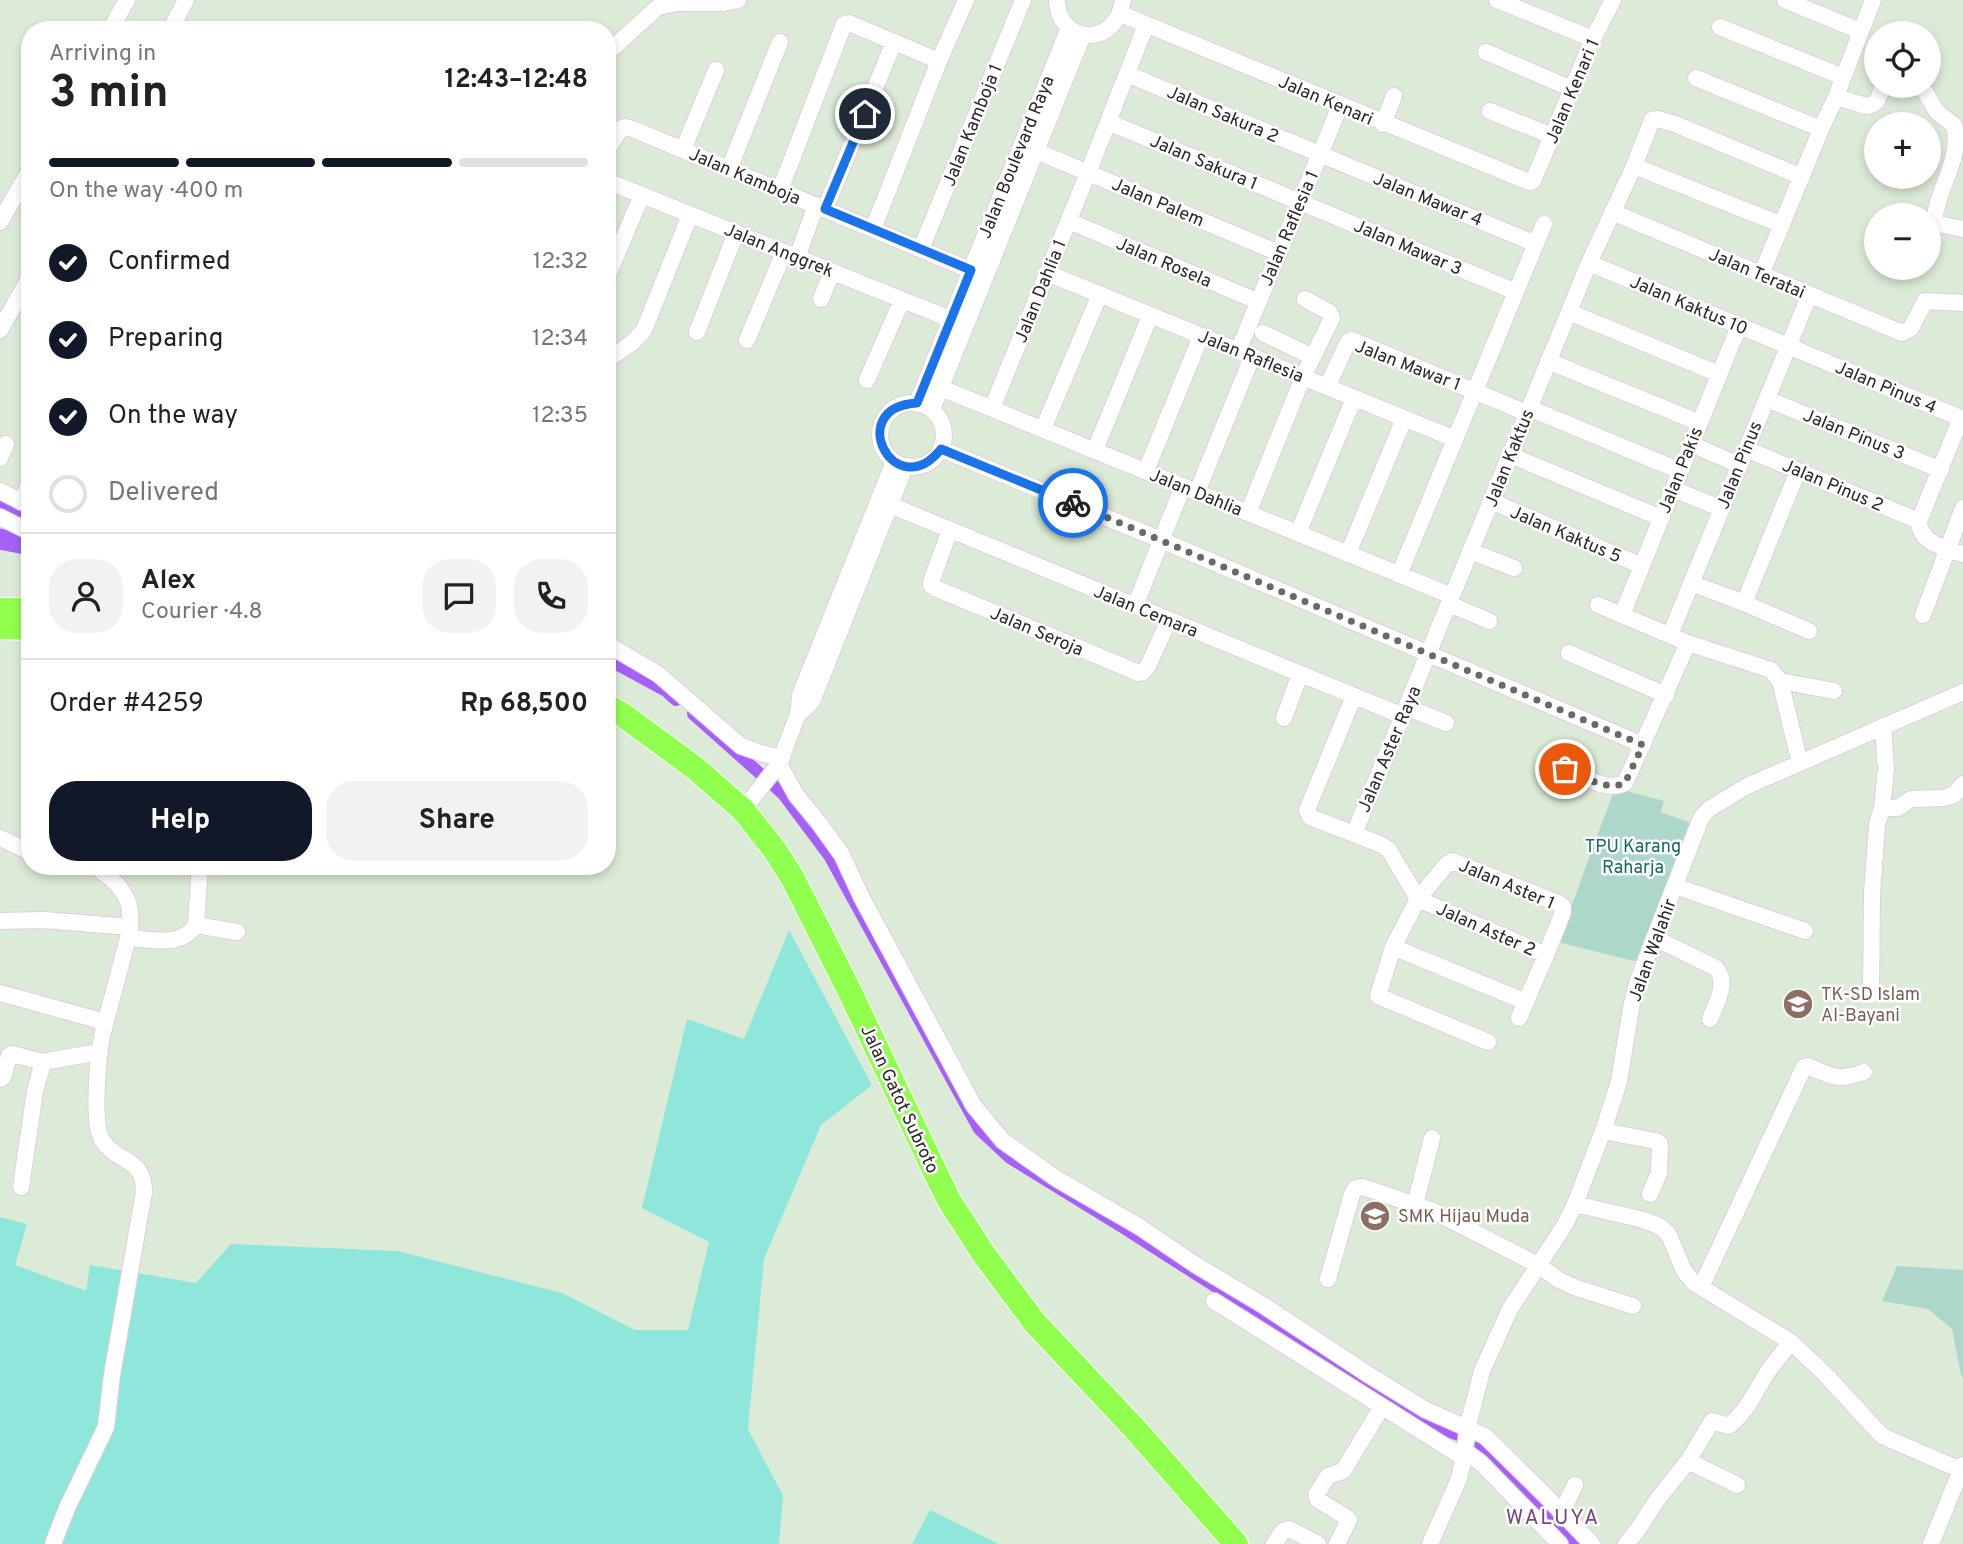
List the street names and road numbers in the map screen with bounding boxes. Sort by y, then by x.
street label: Jalan Kenari 1 [1541,36,1606,148]
street label: Jalan Kamboja 1 [938,61,1008,190]
street label: Jalan Kenari [1275,71,1376,132]
street label: Jalan Boulevard Raya [974,73,1061,242]
street label: Jalan Sakura 2 [1163,82,1282,149]
street label: Jalan Sakura 1 [1146,130,1261,196]
street label: Jalan Kamboja [685,144,804,211]
street label: Jalan Raflesia 1 [1256,167,1325,290]
street label: Jalan Mawar 4 [1369,168,1486,233]
street label: Jalan Palem [1108,174,1207,233]
street label: Jalan Mawar 3 [1350,215,1465,282]
street label: Jalan Anggrek [720,219,837,284]
street label: Jalan Rosela [1112,233,1215,294]
street label: Jalan Dahlia 1 [1010,237,1073,347]
street label: Jalan Teratai [1705,244,1808,305]
street label: Jalan Kaktus 10 [1626,271,1751,342]
street label: Jalan Raflesia [1194,326,1307,389]
street label: Jalan Mawar 1 [1351,336,1464,397]
street label: Jalan Pinus 4 [1831,357,1940,420]
street label: Jalan Pinus 3 [1799,405,1908,466]
street label: Jalan Kaktus [1480,406,1540,511]
street label: Jalan Pinus [1712,418,1768,513]
street label: Jalan Pakis [1654,424,1709,517]
street label: Jalan Pinus 2 [1778,455,1887,518]
street label: Jalan Dahlia [1146,464,1245,522]
street label: Jalan Kaktus 5 [1506,502,1625,569]
street label: Jalan Cemara [1090,581,1201,644]
street label: Jalan Seroja [986,602,1086,662]
street label: Jalan Aster Raya [1353,683,1427,816]
street label: Jalan Aster 1 [1455,855,1558,916]
street label: Jalan Walahir [1624,896,1683,1005]
street label: Jalan Aster 2 [1432,898,1539,963]
street label: Jalan Gatot Subroto [854,1022,943,1178]

